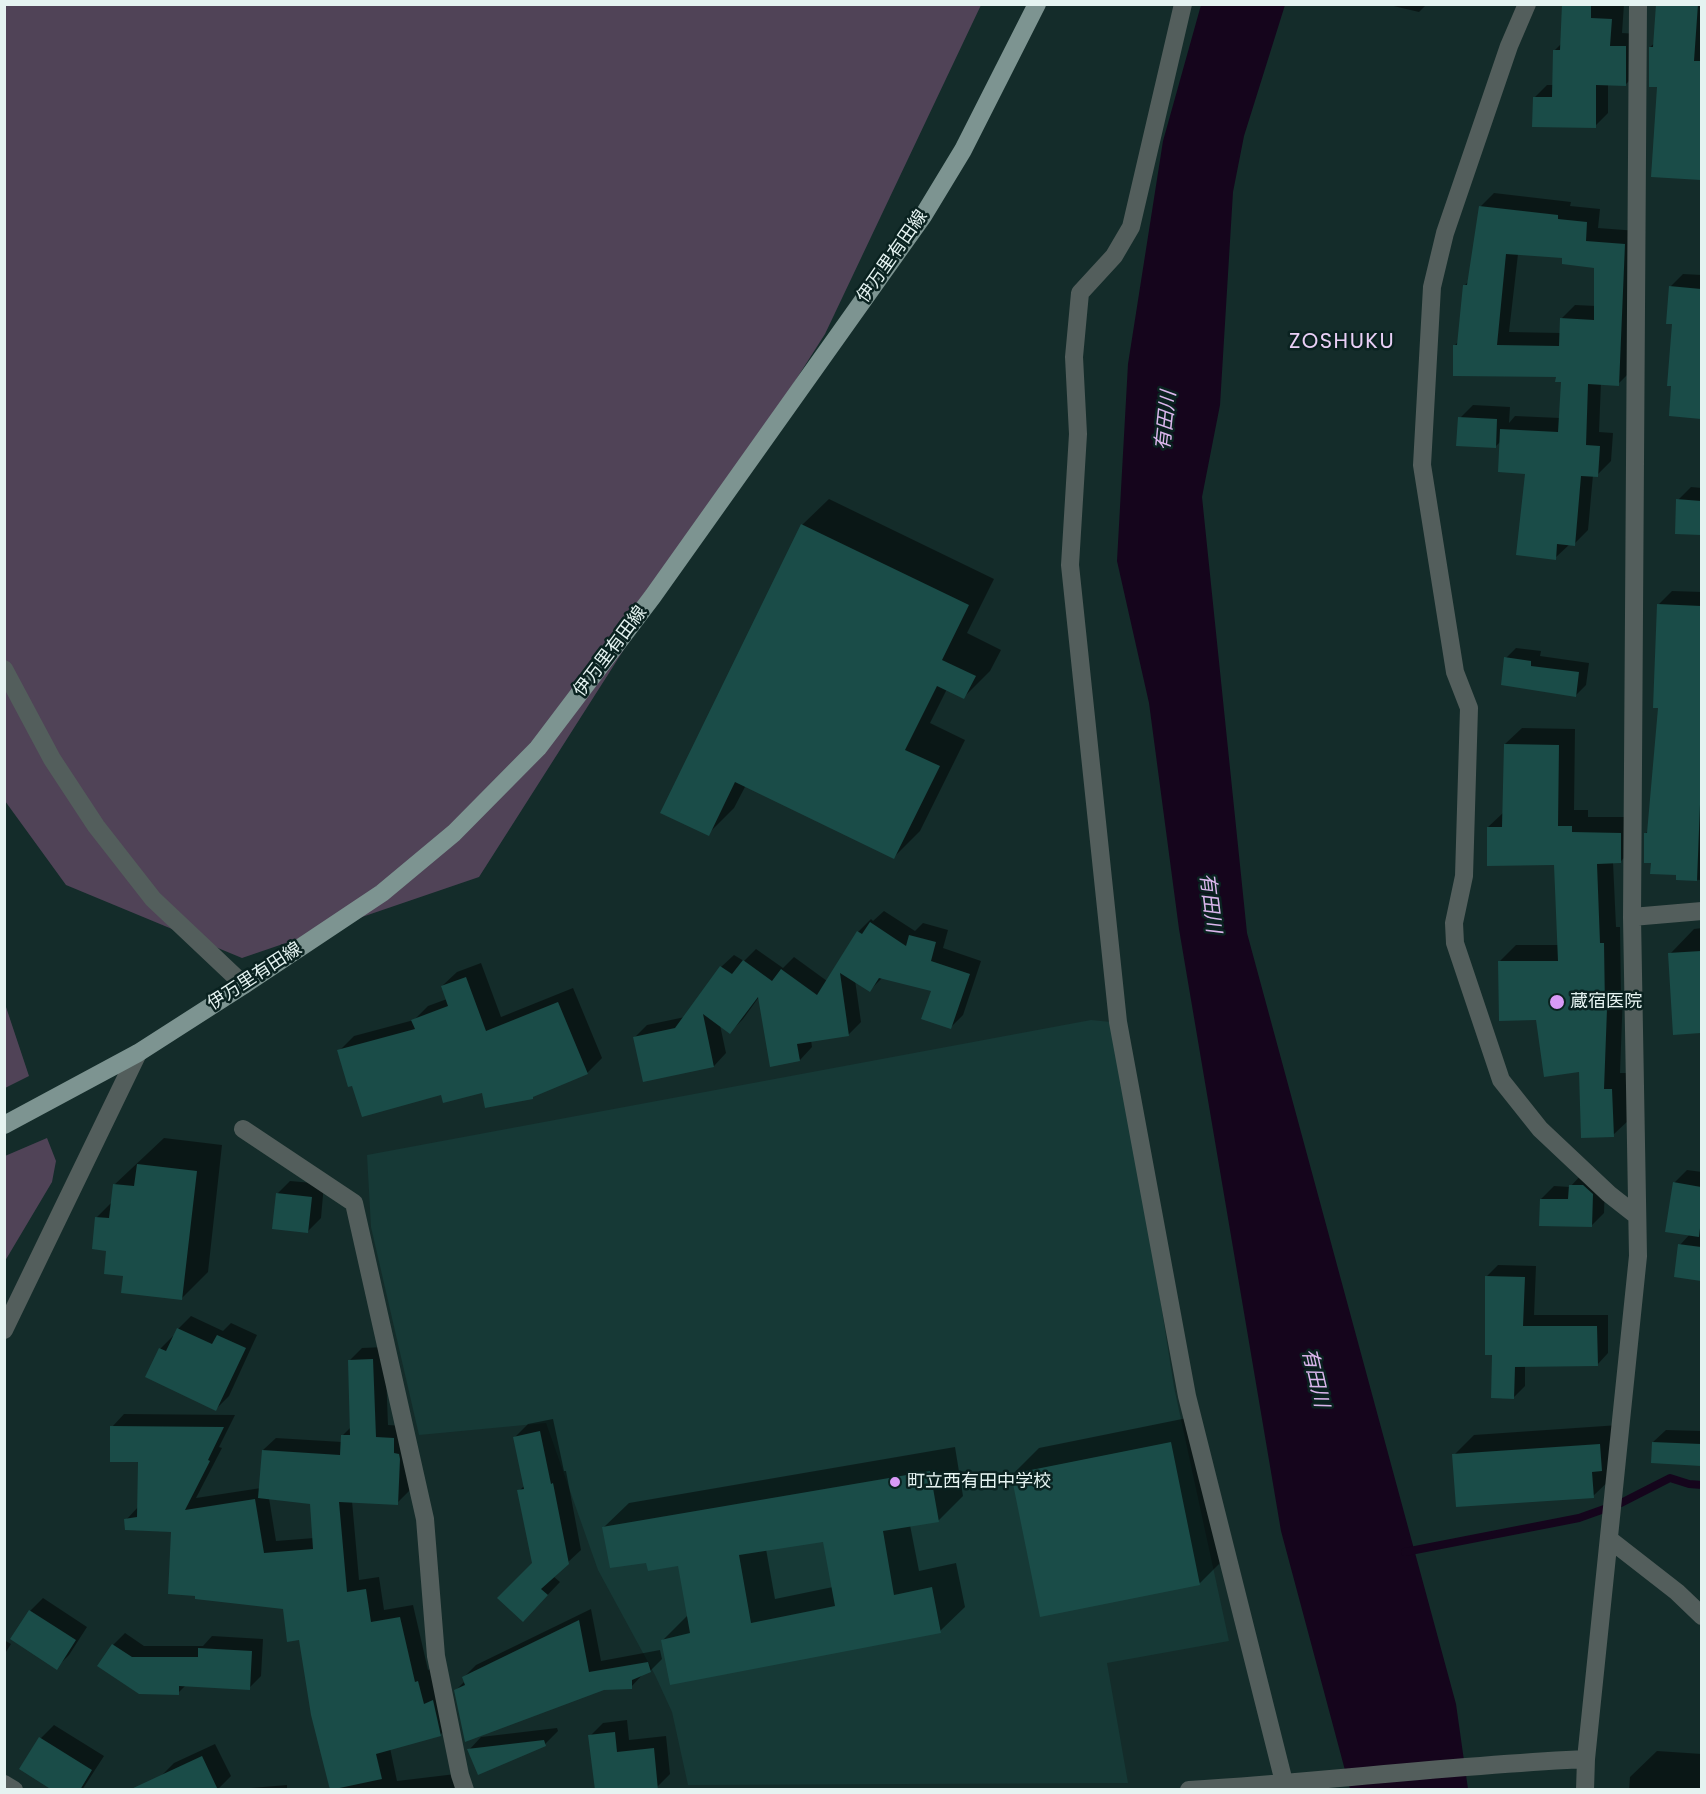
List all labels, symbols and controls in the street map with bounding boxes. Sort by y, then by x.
street label: 伊万里有田線 [853,207,933,307]
district label: ZOSHUKU [1289,330,1395,356]
water label: 有田川 [1152,390,1182,452]
street label: 伊万里有田線 [570,602,652,702]
water label: 有田川 [1193,872,1225,934]
street label: 伊万里有田線 [204,939,306,1015]
place label: 蔵宿医院 [1570,991,1642,1013]
marker: 蔵宿医院 [1548,993,1566,1011]
water label: 有田川 [1296,1346,1332,1410]
place label: 町立西有田中学校 [907,1471,1051,1493]
marker: 町立西有田中学校 [888,1475,902,1489]

